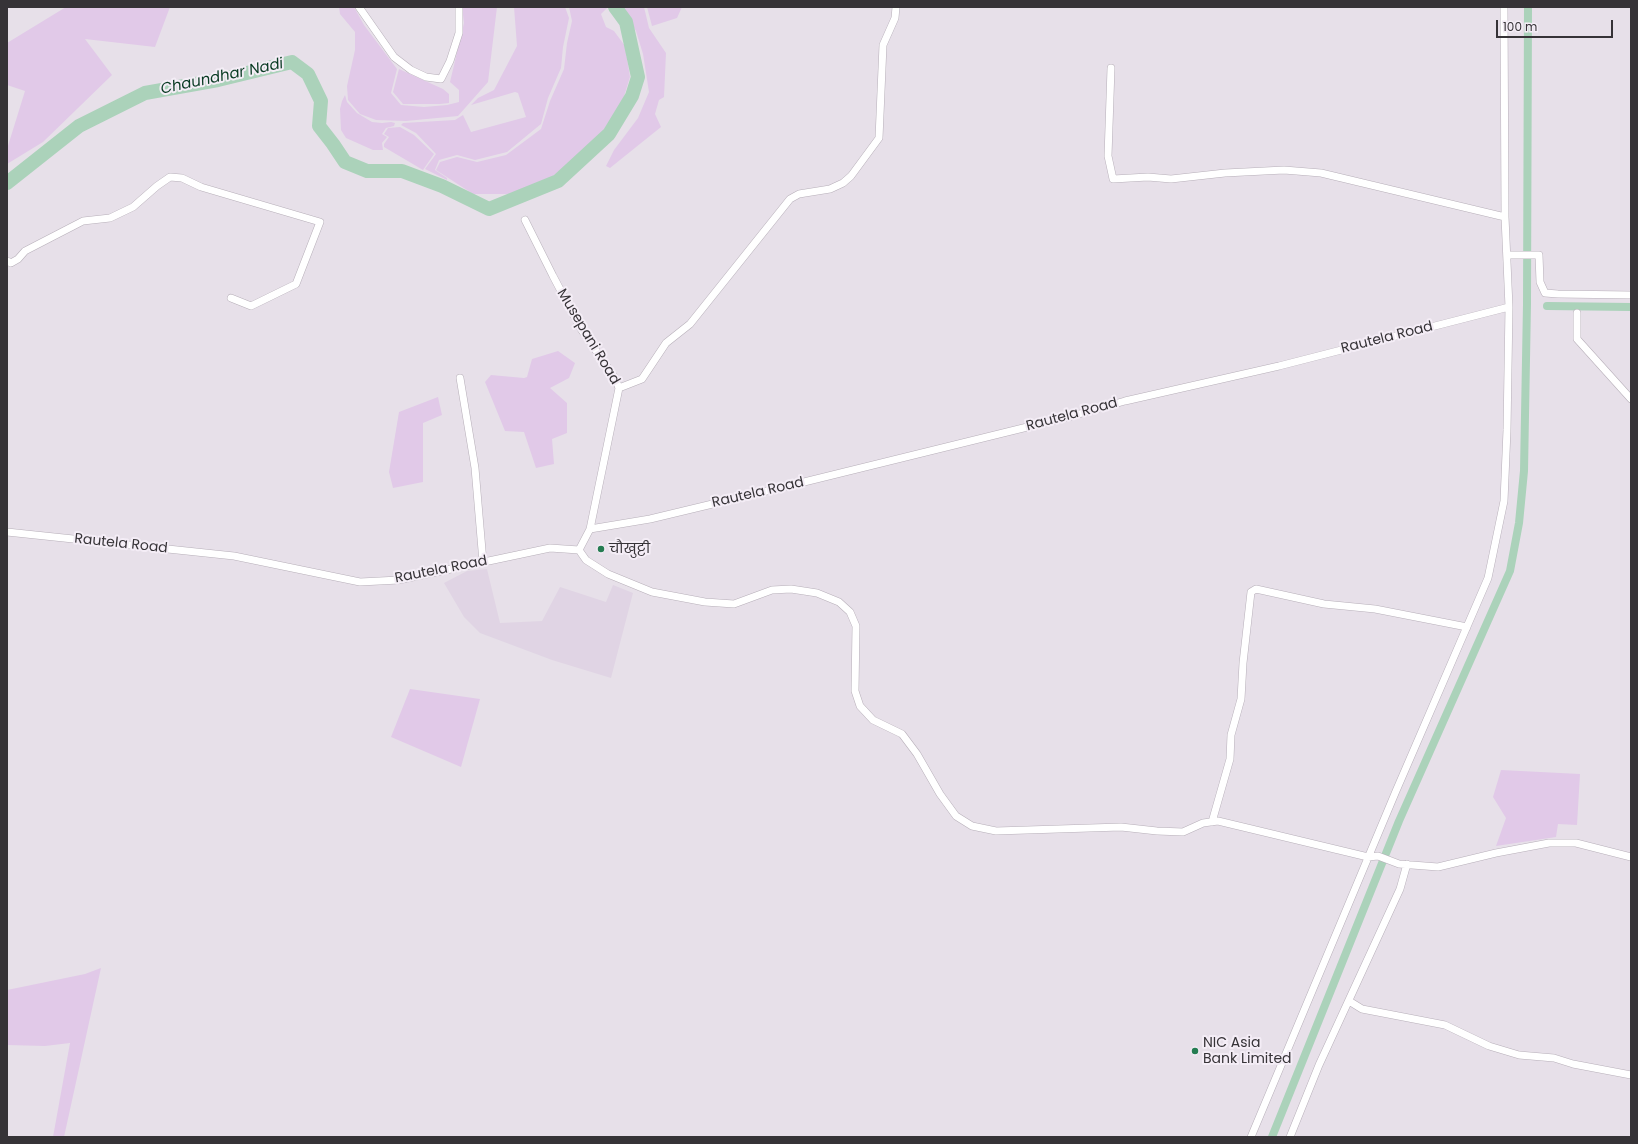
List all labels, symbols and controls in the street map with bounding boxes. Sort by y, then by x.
scale bar [1498,12,1615,38]
text: 100 m [1503,18,1537,35]
water label: Chaundhar Nadi [159,55,285,99]
street label: Musepani Road [553,286,623,388]
street label: Rautela Road [1339,319,1435,357]
street label: Rautela Road [1025,395,1119,435]
street label: Rautela Road [710,474,806,512]
street label: Rautela Road [73,531,169,557]
place label: चौखुट्टी [609,541,650,557]
marker: चौखुट्टी [596,544,606,554]
street label: Rautela Road [393,553,489,587]
place label: NIC Asia Bank Limited [1203,1035,1292,1068]
marker: NIC Asia Bank Limited [1190,1046,1200,1056]

